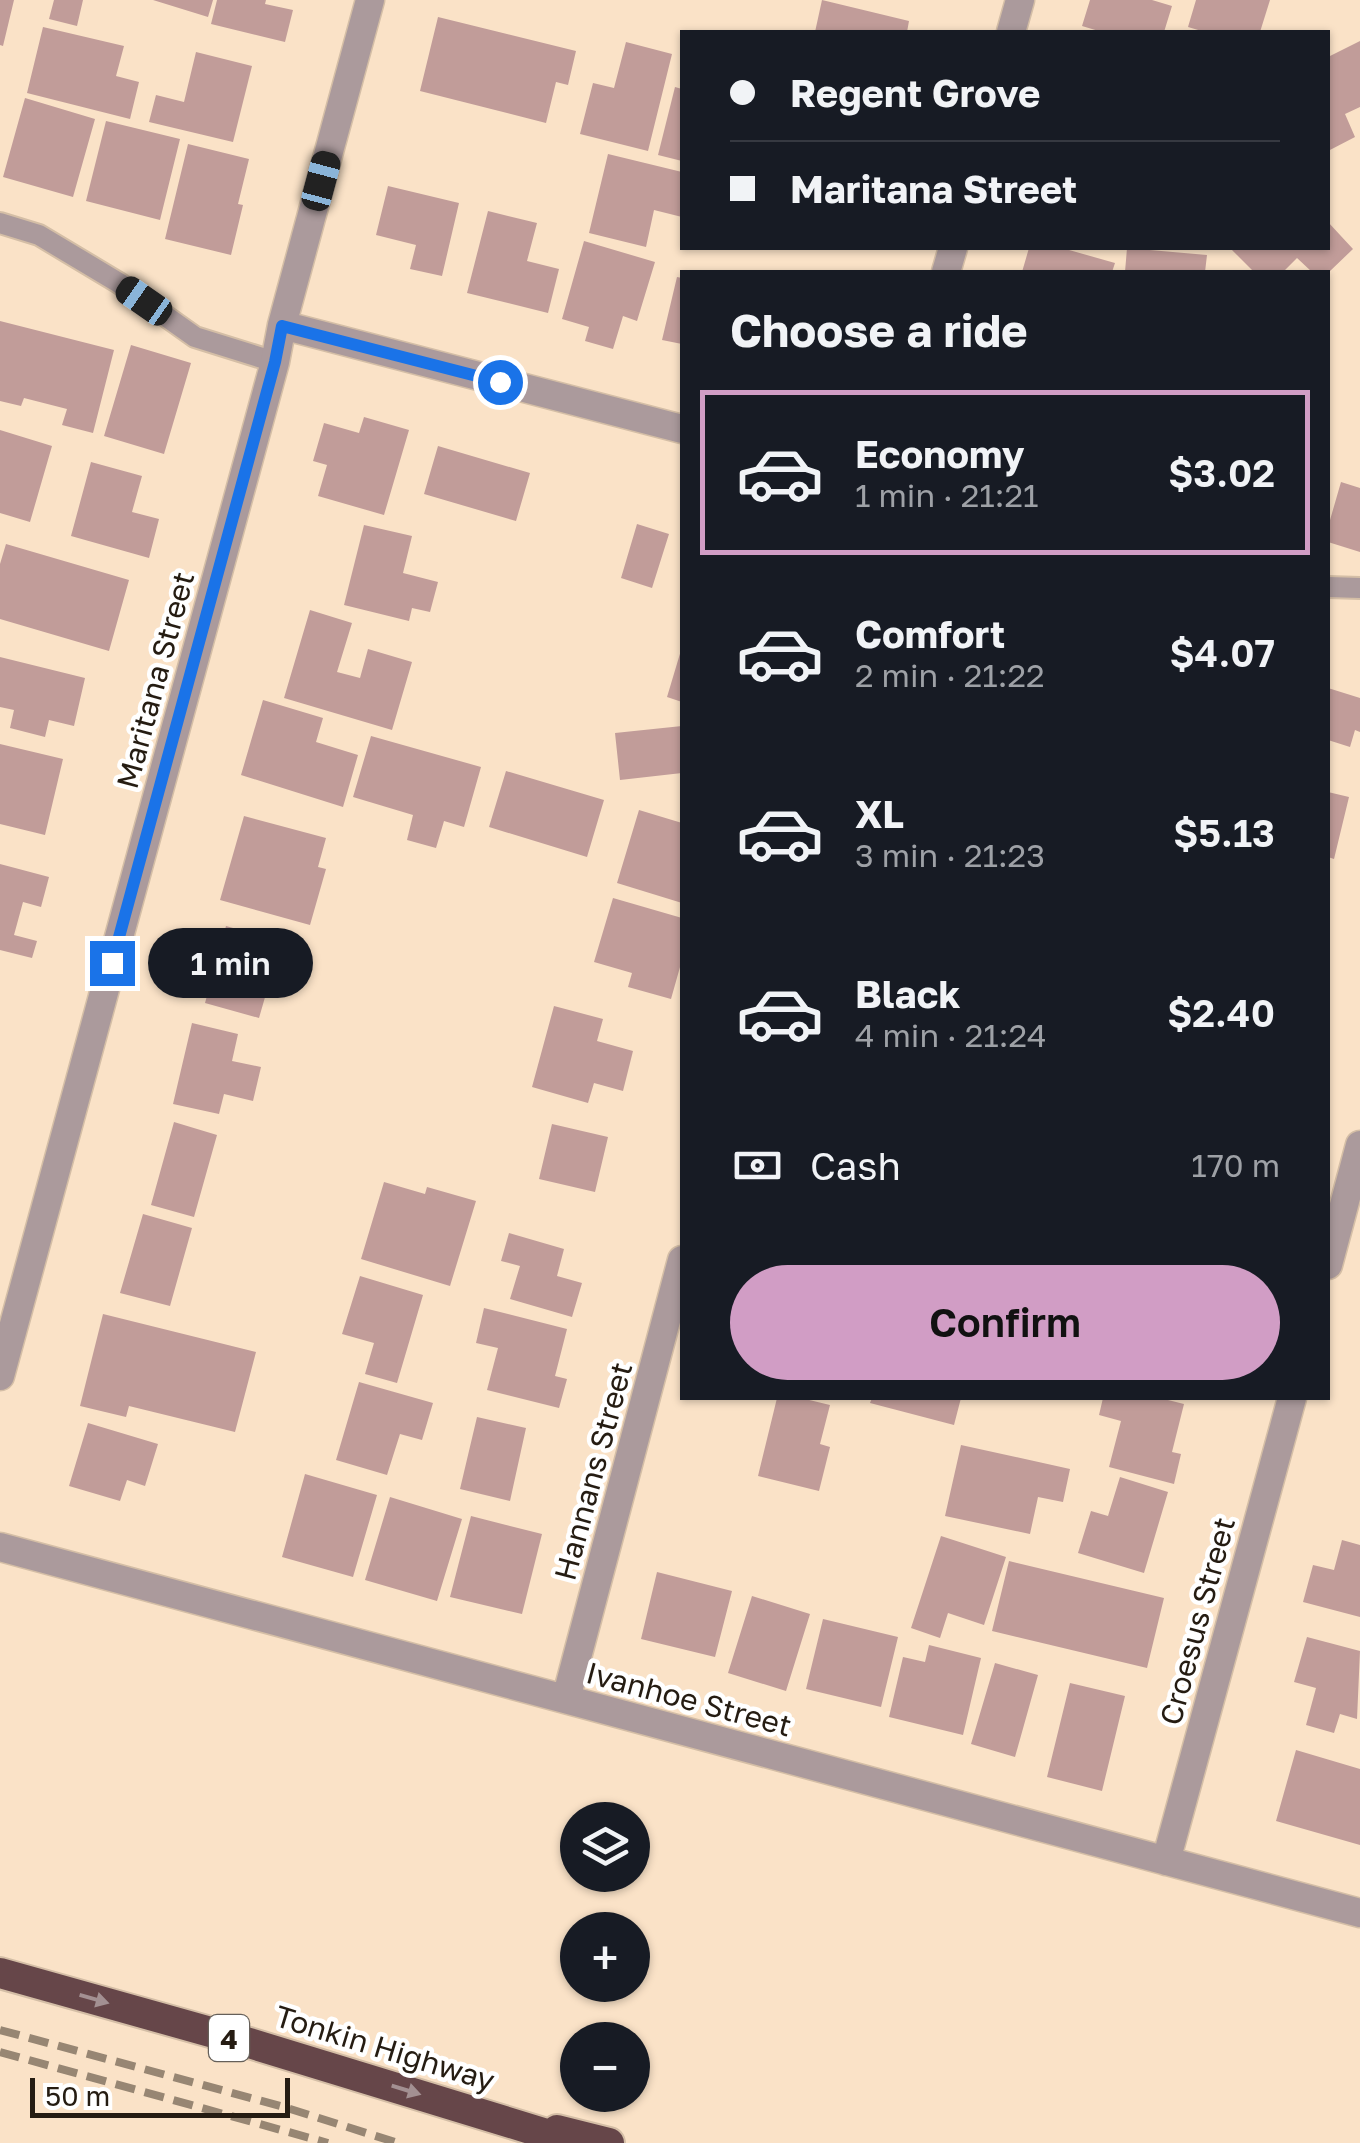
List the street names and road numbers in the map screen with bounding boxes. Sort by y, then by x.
street label: Maritana Street [109,568,201,792]
street label: Hannans Street [547,1358,639,1584]
street label: Croesus Street [1152,1513,1242,1729]
street label: Ivanhoe Street [582,1654,796,1744]
street label: Tonkin Highway [271,1998,499,2099]
road number: 4 [209,2015,249,2061]

